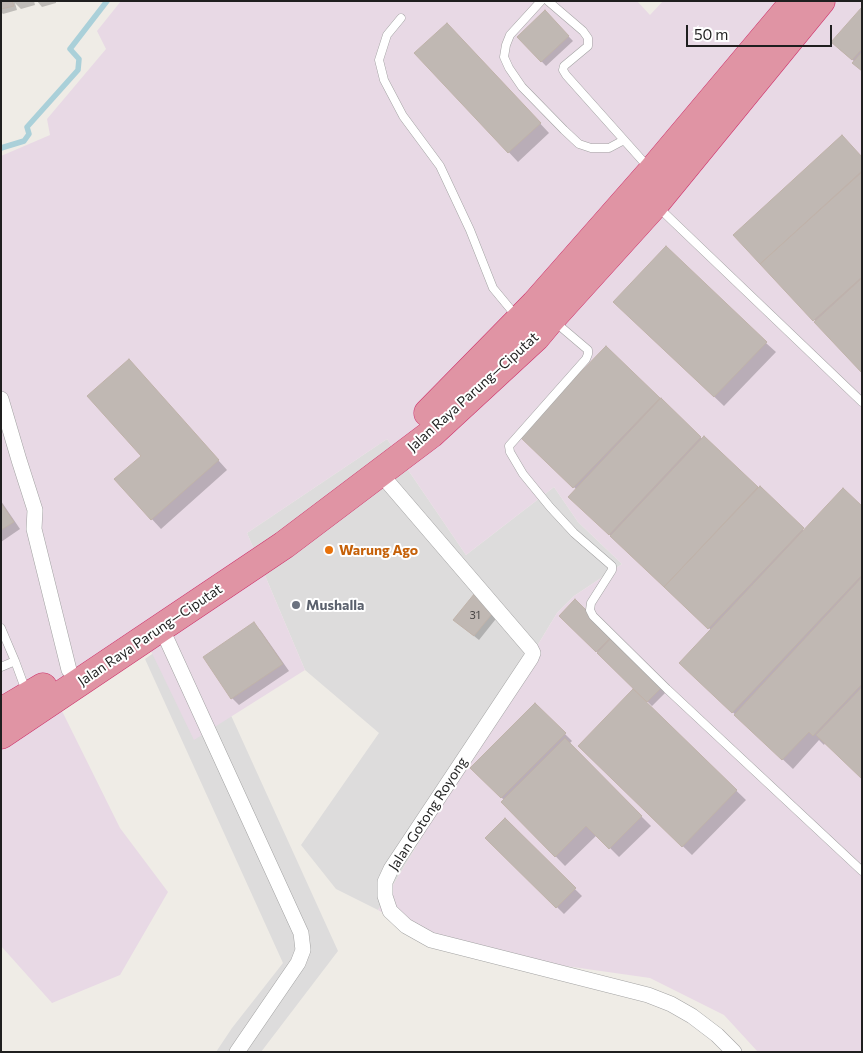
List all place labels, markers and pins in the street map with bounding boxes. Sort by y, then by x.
place label: Warung Ago [339,542,418,558]
marker: Warung Ago [323,544,335,556]
place label: Mushalla [306,597,364,613]
marker: Mushalla [290,599,302,611]

